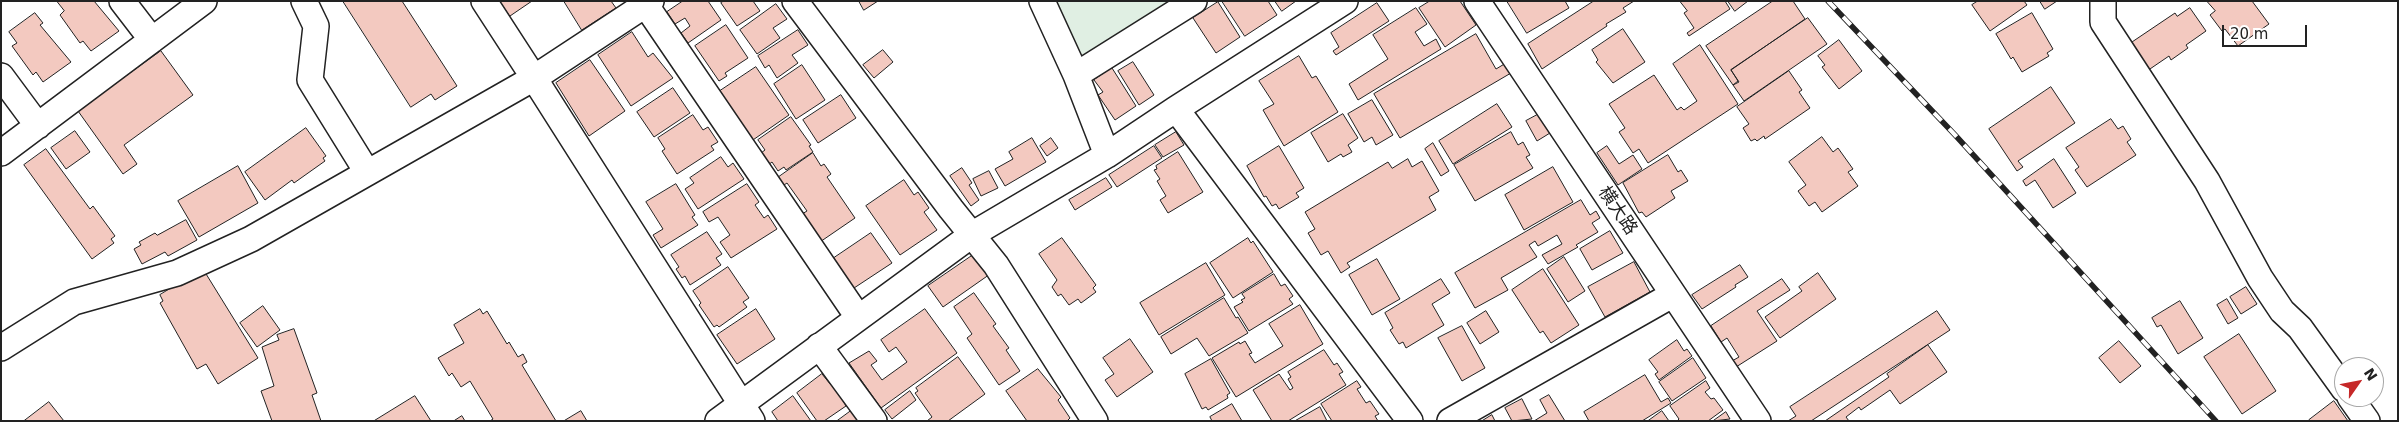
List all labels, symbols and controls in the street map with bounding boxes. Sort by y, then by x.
scale bar [2224,15,2309,47]
text: 20 m [2230,25,2268,43]
street label: 横大路 [1593,183,1641,239]
north arrow [2334,357,2384,407]
text: N [2361,365,2381,384]

